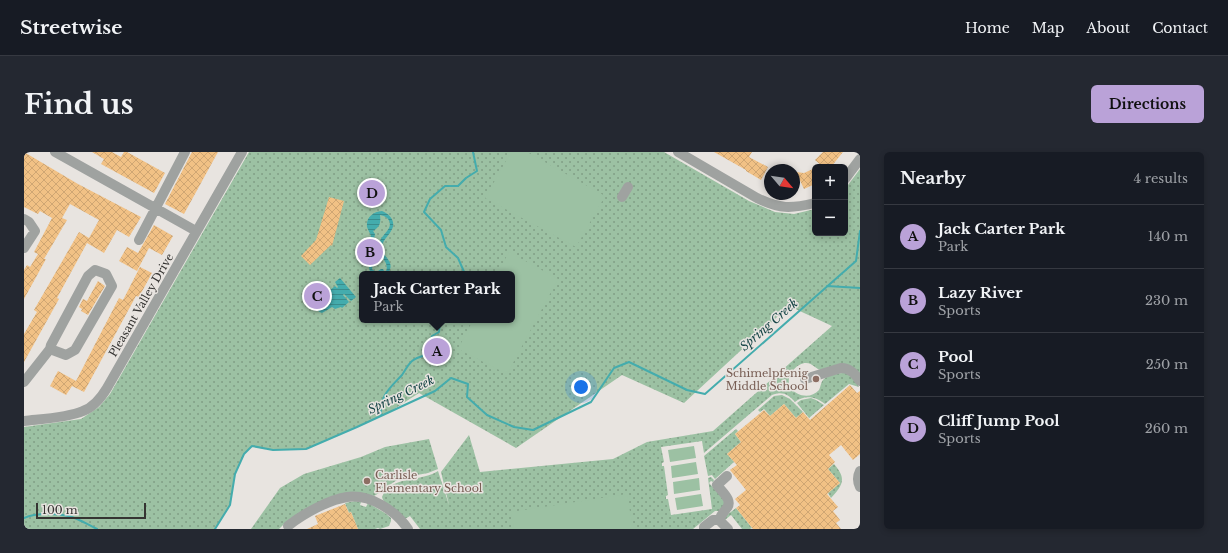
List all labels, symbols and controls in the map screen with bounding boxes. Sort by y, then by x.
text: Streetwise [20,16,122,39]
text: Home [965,19,1010,37]
text: Map [1032,19,1064,37]
text: About [1086,19,1130,37]
text: Contact [1152,19,1208,37]
button: Directions [1091,85,1204,123]
text: Find us [24,87,134,122]
north arrow [764,164,800,200]
map controls [812,164,848,236]
button: + [812,164,848,200]
text: Nearby [900,168,966,189]
text: 4 results [1134,170,1188,187]
pin: D [359,178,385,208]
button: − [812,200,848,236]
text: Jack Carter Park [938,219,1065,238]
text: A [908,228,918,245]
text: 140 m [1148,228,1188,245]
pin: B [357,237,383,267]
text: Park [938,238,968,255]
street label: Pleasant Valley Drive [106,251,176,359]
popup [359,271,515,323]
text: Jack Carter Park [373,279,501,298]
pin: C [304,281,330,311]
text: Lazy River [938,283,1022,302]
text: B [908,292,918,309]
text: 230 m [1145,292,1188,309]
water label: Spring Creek [737,295,801,354]
text: Park [373,298,404,315]
text: Sports [938,302,981,319]
pin: A [424,336,450,366]
text: Pool [938,347,974,366]
text: C [908,356,918,373]
text: 250 m [1146,356,1188,373]
place label: Schimelpfenig Middle School [726,366,808,393]
text: Sports [938,366,981,383]
water label: Spring Creek [365,372,436,417]
marker: Schimelpfenig Middle School [811,374,821,384]
your location [571,377,591,397]
text: Cliff Jump Pool [938,411,1060,430]
text: D [907,420,919,437]
text: 260 m [1145,420,1188,437]
text: Sports [938,430,981,447]
place label: Carlisle Elementary School [375,468,483,495]
marker: Carlisle Elementary School [362,476,372,486]
scale bar [36,501,146,520]
text: 100 m [42,503,78,517]

